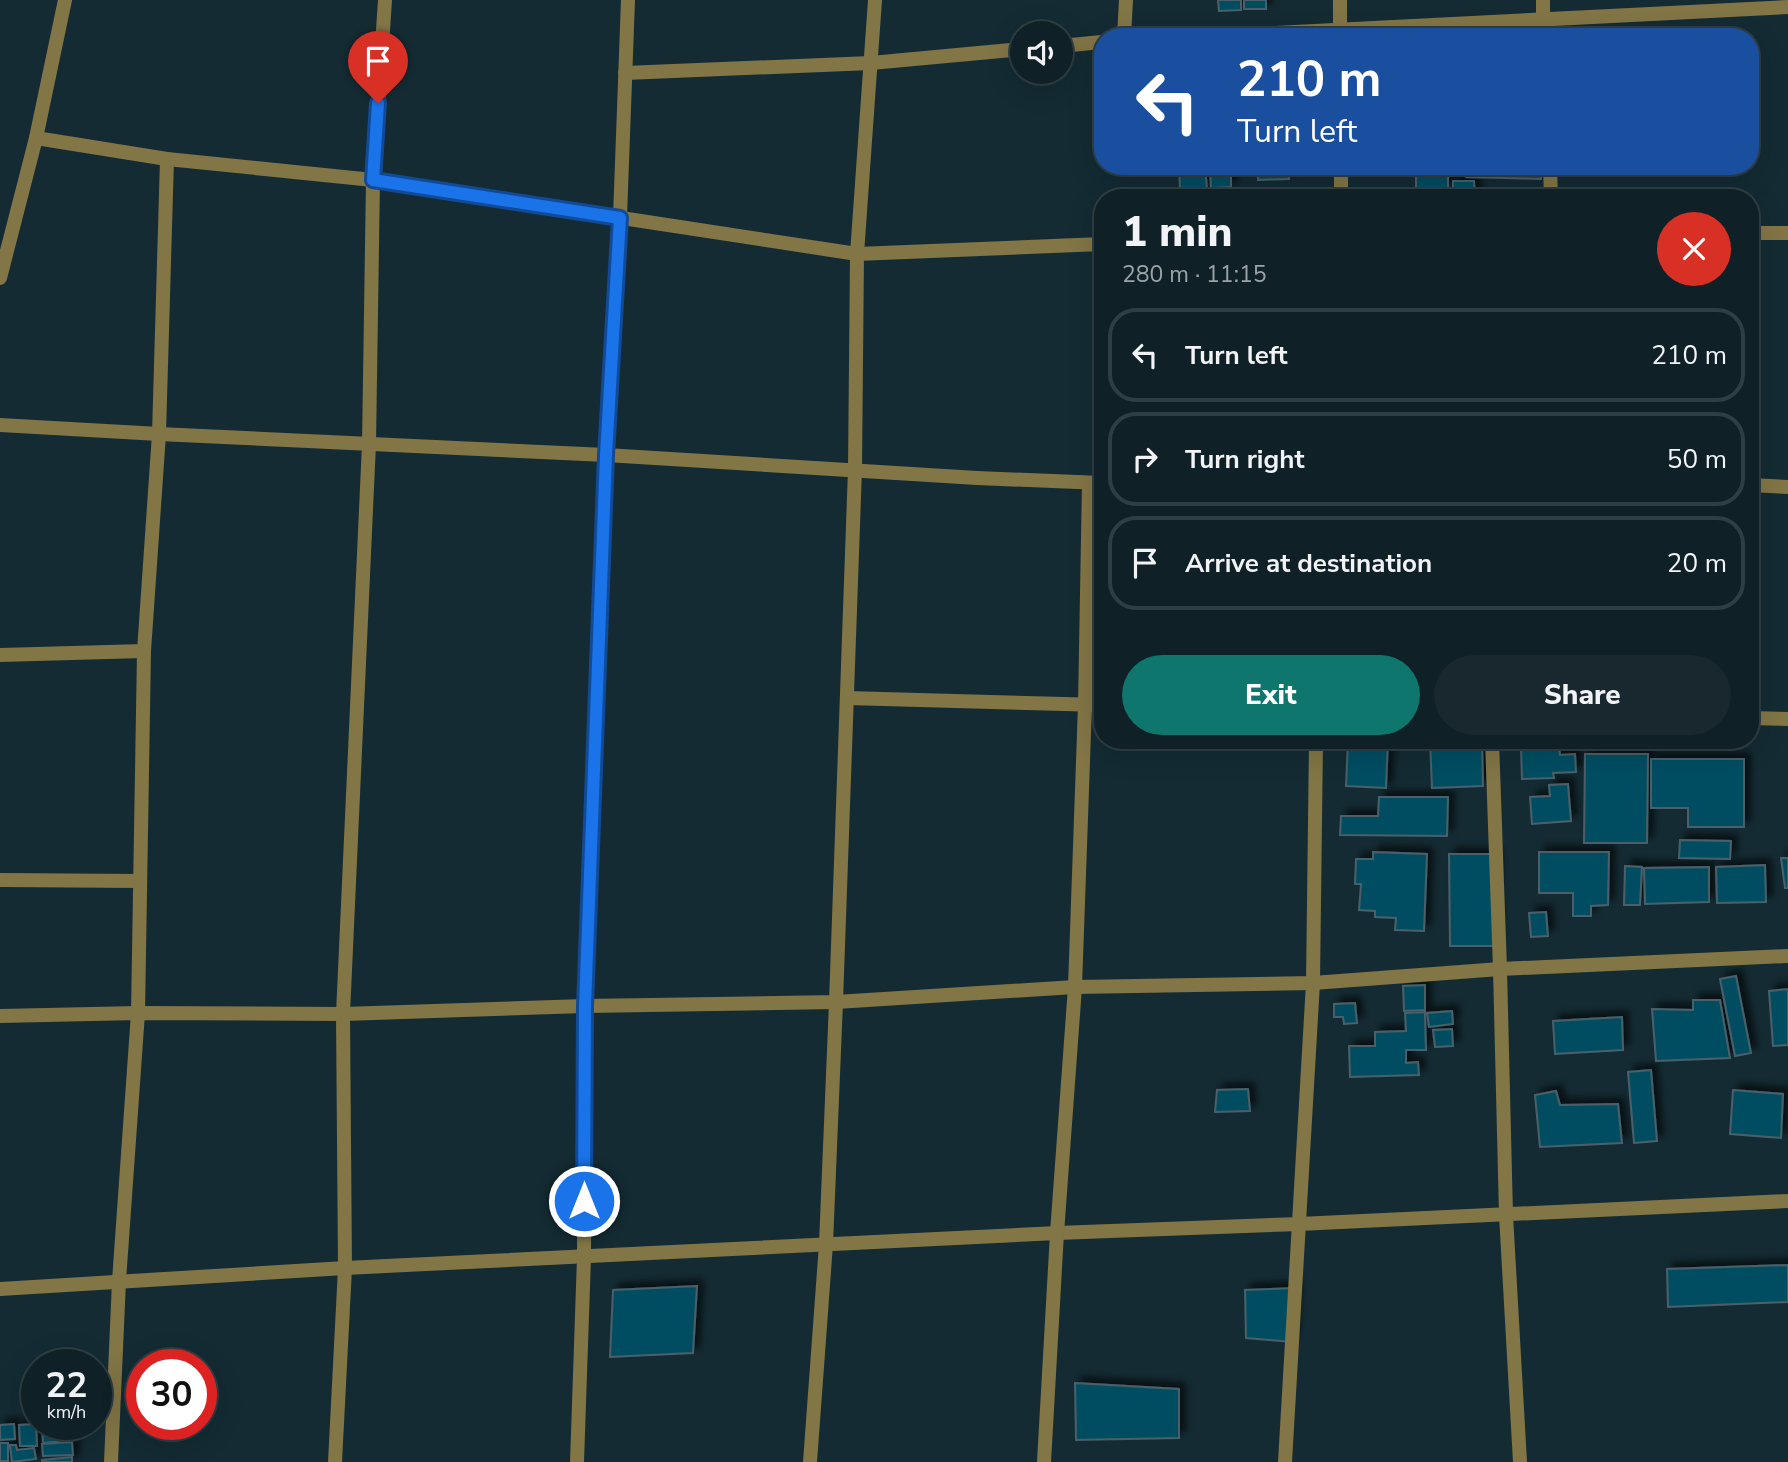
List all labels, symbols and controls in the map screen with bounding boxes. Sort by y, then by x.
map controls [1010,21,1073,84]
button: sound [1010,21,1073,84]
pin [348,31,408,103]
icon: arrive [359,42,397,80]
text: 210 m [1237,46,1381,113]
icon: left [1122,56,1213,147]
text: Turn left [1237,110,1357,153]
text: 1 min [1122,204,1232,261]
button: close [1657,212,1731,286]
text: 280 m · 11:15 [1122,259,1267,290]
icon: left [1126,336,1164,374]
text: Turn left [1185,338,1288,373]
text: 210 m [1651,338,1727,373]
icon: right [1126,440,1164,478]
text: Turn right [1185,442,1304,477]
text: 50 m [1667,442,1727,477]
icon: arrive [1126,544,1164,582]
text: Arrive at destination [1185,546,1432,581]
text: 20 m [1667,546,1727,581]
button: Exit [1122,655,1420,735]
button: Share [1434,655,1731,735]
position arrow [547,1164,621,1238]
speed limit sign: 30 [126,1349,217,1440]
text: 22 [45,1362,88,1409]
text: km/h [47,1400,86,1424]

